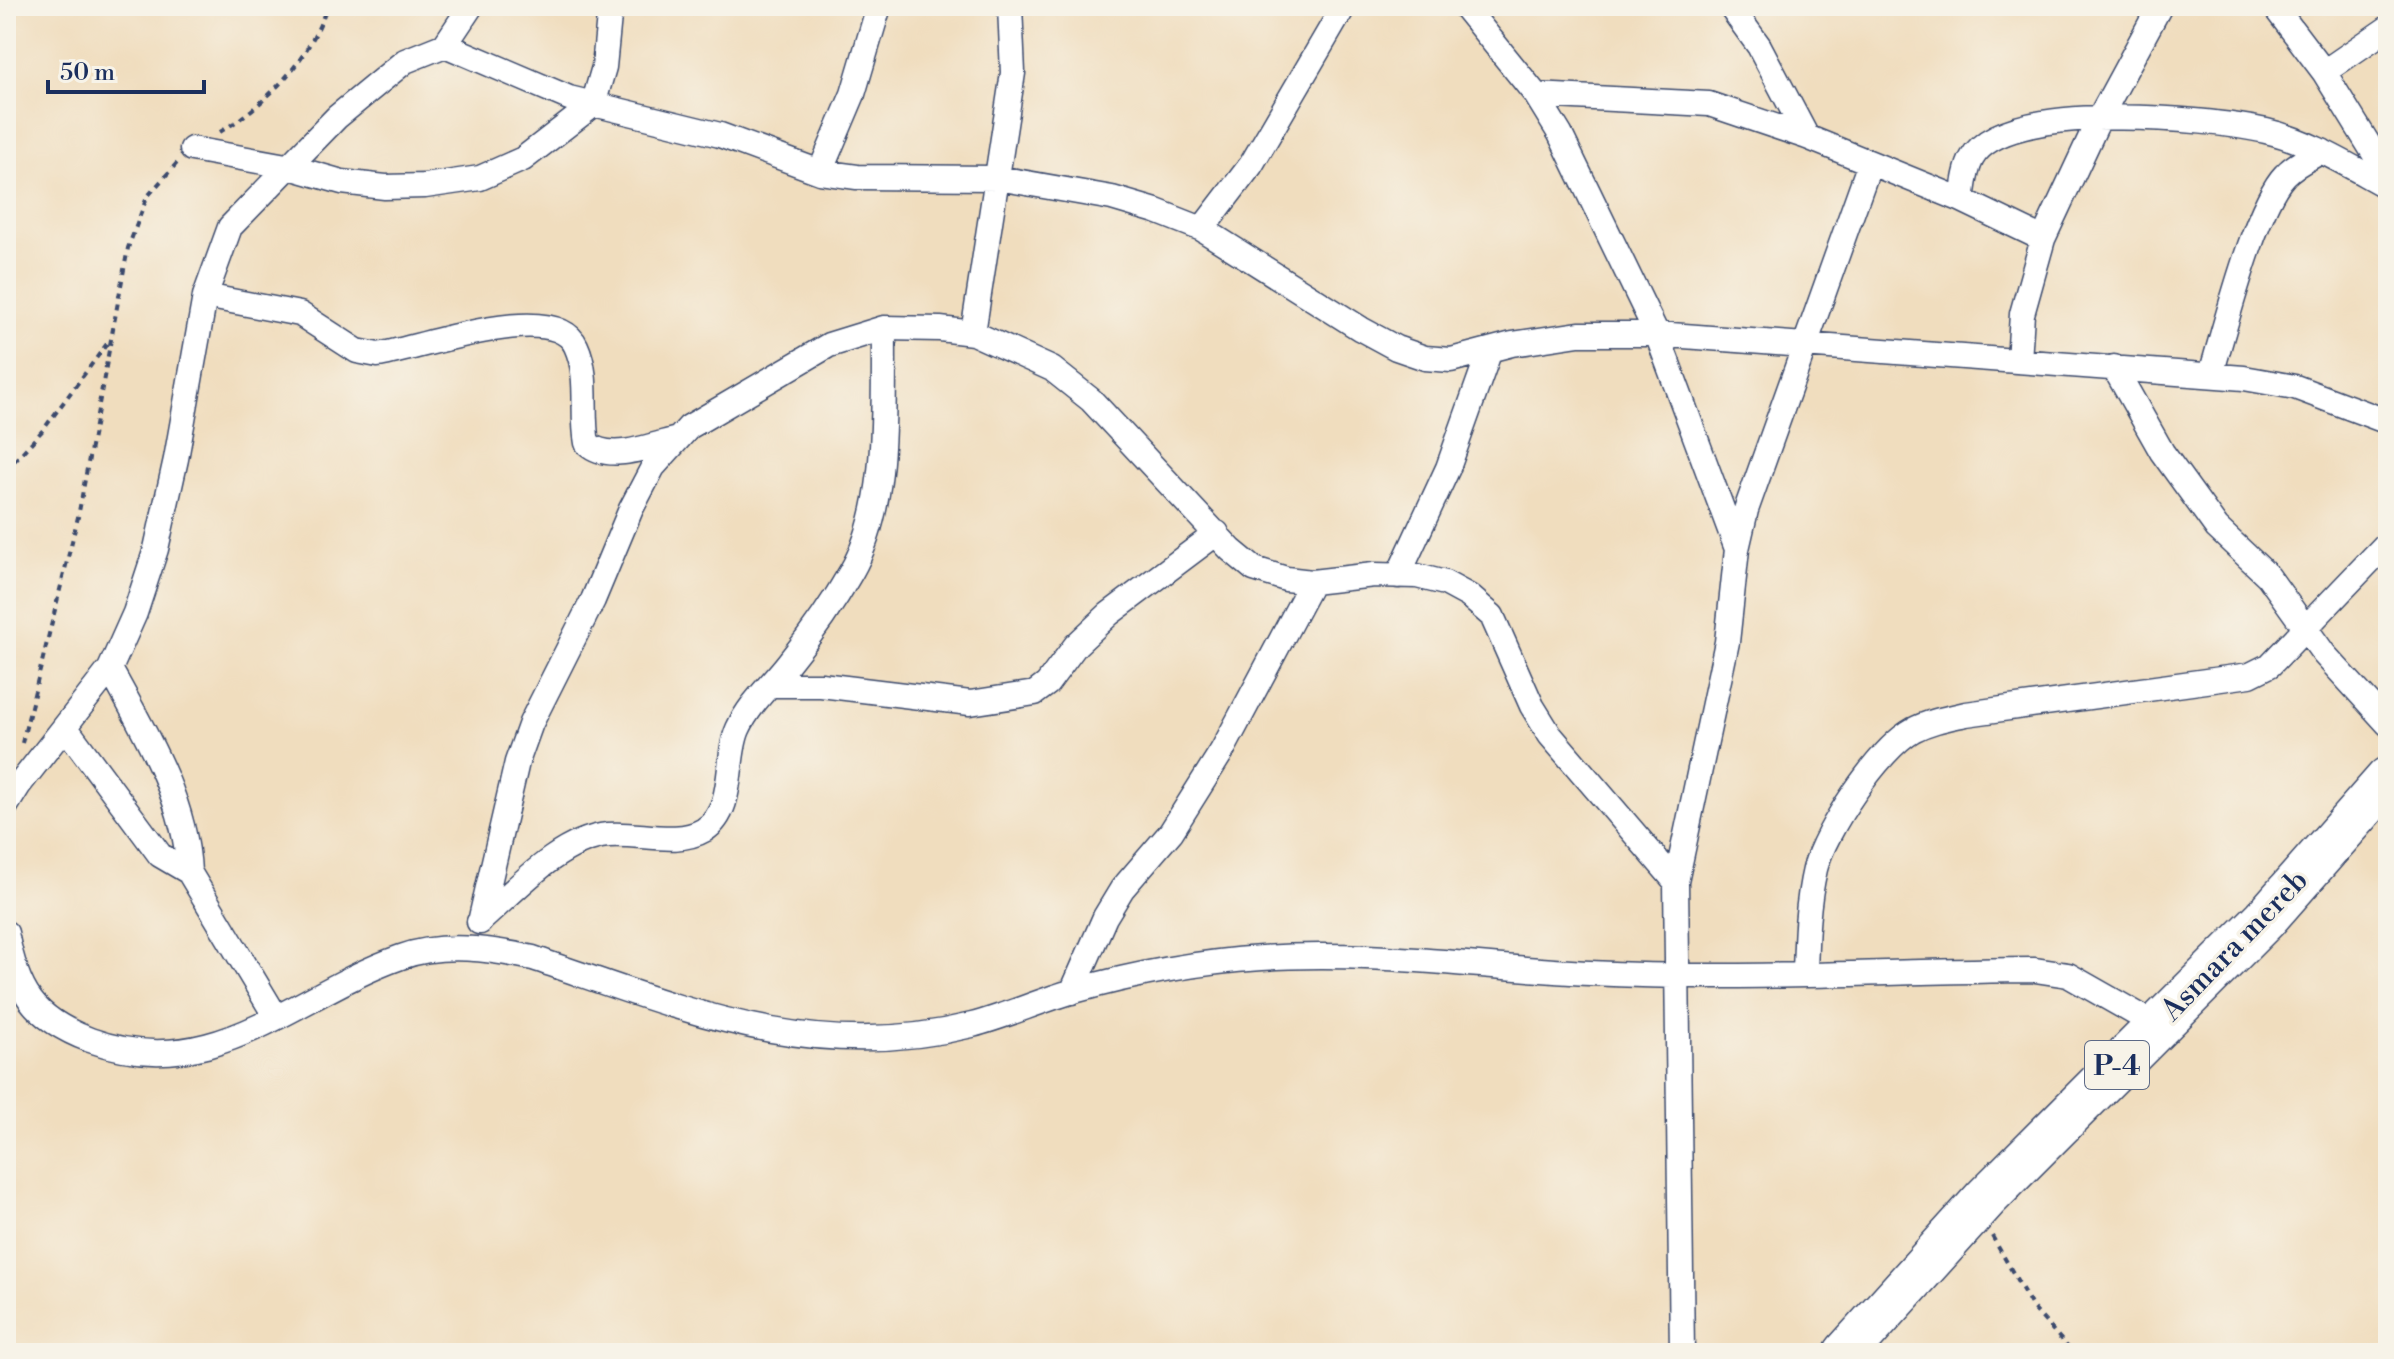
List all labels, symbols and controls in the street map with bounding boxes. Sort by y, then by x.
scale bar [48,44,204,94]
text: 50 m [60,58,115,88]
street label: Asmara mereb [2152,862,2316,1030]
road number: P-4 [2085,1041,2149,1089]

